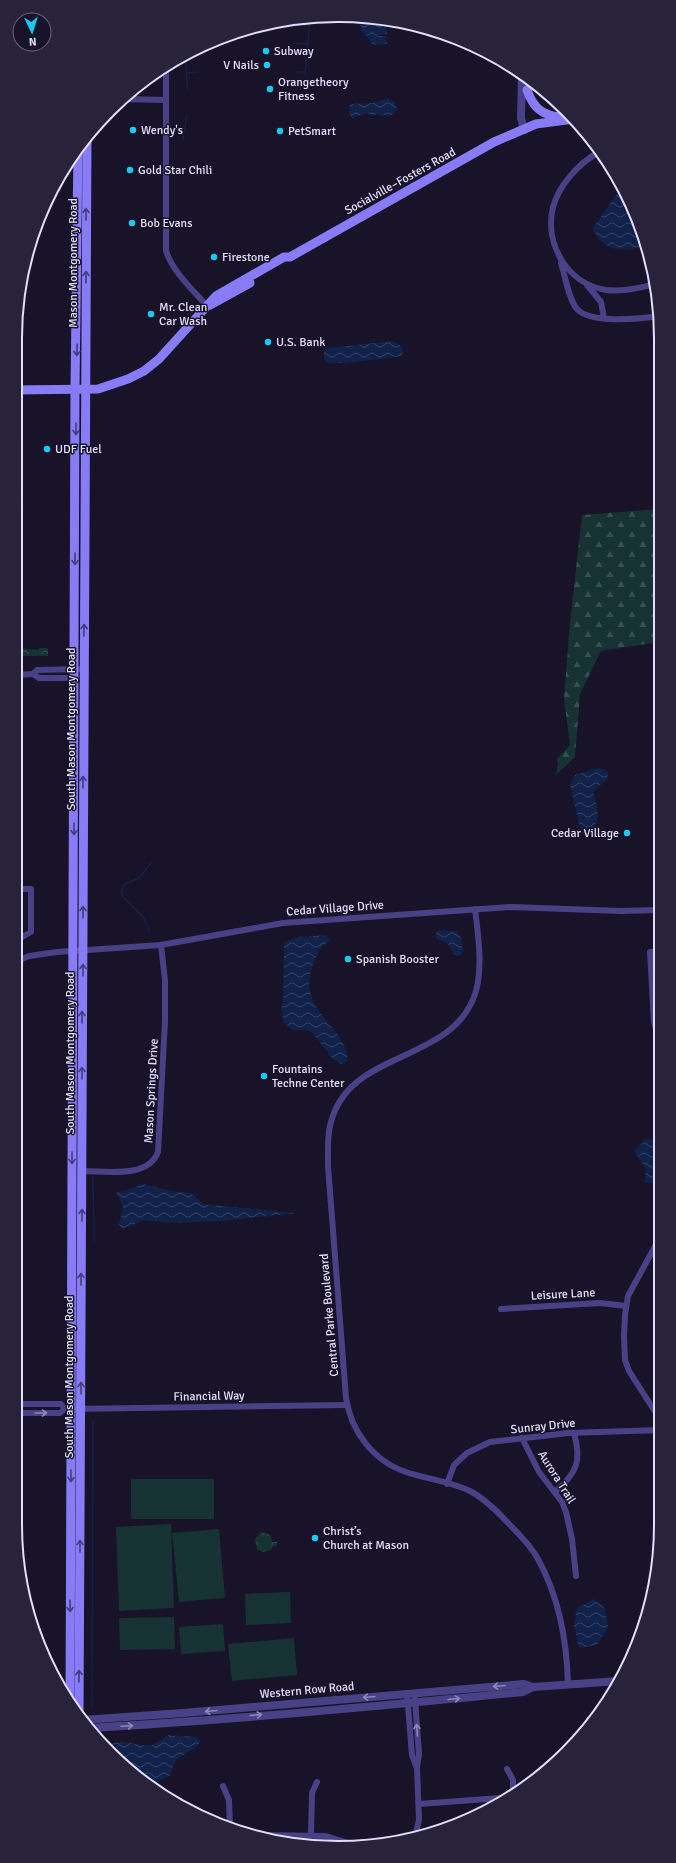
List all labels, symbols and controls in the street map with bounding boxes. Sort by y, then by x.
north arrow [12,12,52,52]
text: N [28,35,37,48]
place label: Subway [274,44,314,59]
marker: Subway [261,46,271,56]
place label: V Nails [223,58,259,73]
marker: V Nails [262,60,272,70]
place label: Orangetheory Fitness [278,75,349,104]
marker: Orangetheory Fitness [265,84,275,94]
place label: Wendy's [141,123,183,138]
place label: PetSmart [288,124,336,139]
marker: Wendy's [128,125,138,135]
marker: PetSmart [275,126,285,136]
street label: Socialville–Fosters Road [342,145,458,218]
place label: Gold Star Chili [138,163,212,178]
marker: Gold Star Chili [125,165,135,175]
street label: Mason Montgomery Road [66,198,81,328]
one-way arrow [82,208,90,221]
place label: Bob Evans [140,216,192,231]
marker: Bob Evans [127,218,137,228]
place label: Firestone [222,250,270,265]
marker: Firestone [209,252,219,262]
one-way arrow [82,271,90,284]
place label: Mr. Clean Car Wash [159,300,207,329]
marker: Mr. Clean Car Wash [146,309,156,319]
place label: U.S. Bank [276,335,325,350]
marker: U.S. Bank [263,337,273,347]
one-way arrow [73,343,81,356]
one-way arrow [72,422,80,435]
place label: UDF Fuel [55,442,102,457]
marker: UDF Fuel [42,444,52,454]
one-way arrow [71,552,79,565]
one-way arrow [80,624,88,637]
street label: South Mason Montgomery Road [64,648,79,810]
one-way arrow [79,776,87,789]
one-way arrow [70,822,78,835]
place label: Cedar Village [551,826,619,841]
marker: Cedar Village [622,828,632,838]
street label: Cedar Village Drive [286,898,384,919]
one-way arrow [79,906,87,919]
place label: Spanish Booster [356,952,439,967]
marker: Spanish Booster [343,954,353,964]
one-way arrow [79,964,87,977]
street label: South Mason Montgomery Road [63,972,78,1134]
one-way arrow [78,1011,86,1024]
street label: Mason Springs Drive [141,1038,162,1144]
place label: Fountains Techne Center [272,1062,345,1091]
one-way arrow [78,1067,86,1080]
marker: Fountains Techne Center [259,1071,269,1081]
one-way arrow [68,1151,76,1164]
one-way arrow [78,1209,86,1222]
street label: Central Parke Boulevard [317,1253,342,1377]
one-way arrow [77,1273,85,1286]
street label: Leisure Lane [530,1285,596,1304]
street label: South Mason Montgomery Road [62,1296,77,1458]
one-way arrow [77,1382,85,1395]
street label: Financial Way [173,1388,245,1405]
one-way arrow [34,1409,47,1417]
street label: Sunray Drive [510,1416,576,1437]
street label: Aurora Trail [534,1448,579,1507]
one-way arrow [67,1469,75,1482]
place label: Christ’s Church at Mason [323,1524,409,1553]
marker: Christ’s Church at Mason [310,1533,320,1543]
one-way arrow [76,1540,84,1553]
one-way arrow [67,1599,74,1612]
one-way arrow [75,1670,83,1683]
street label: Western Row Road [259,1679,355,1702]
one-way arrow [493,1683,506,1690]
one-way arrow [362,1693,375,1700]
one-way arrow [447,1695,460,1702]
one-way arrow [205,1707,218,1714]
one-way arrow [250,1712,263,1719]
one-way arrow [120,1722,133,1729]
one-way arrow [414,1724,421,1737]

